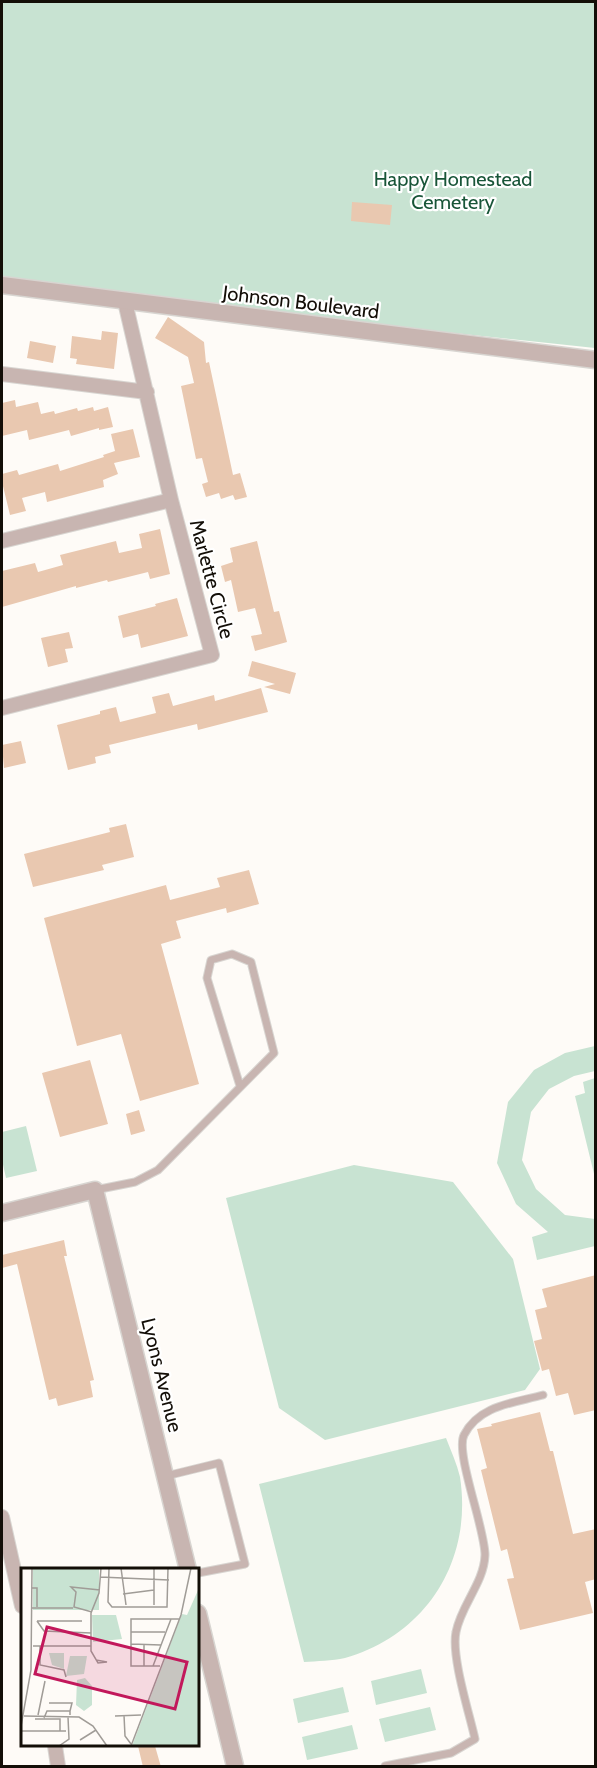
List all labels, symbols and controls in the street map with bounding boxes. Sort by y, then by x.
park label: Happy Homestead Cemetery [374,167,532,214]
street label: Johnson Boulevard [220,280,381,324]
street label: Marlette Circle [185,517,239,641]
street label: Lyons Avenue [136,1315,188,1435]
inset map [21,1568,200,1747]

